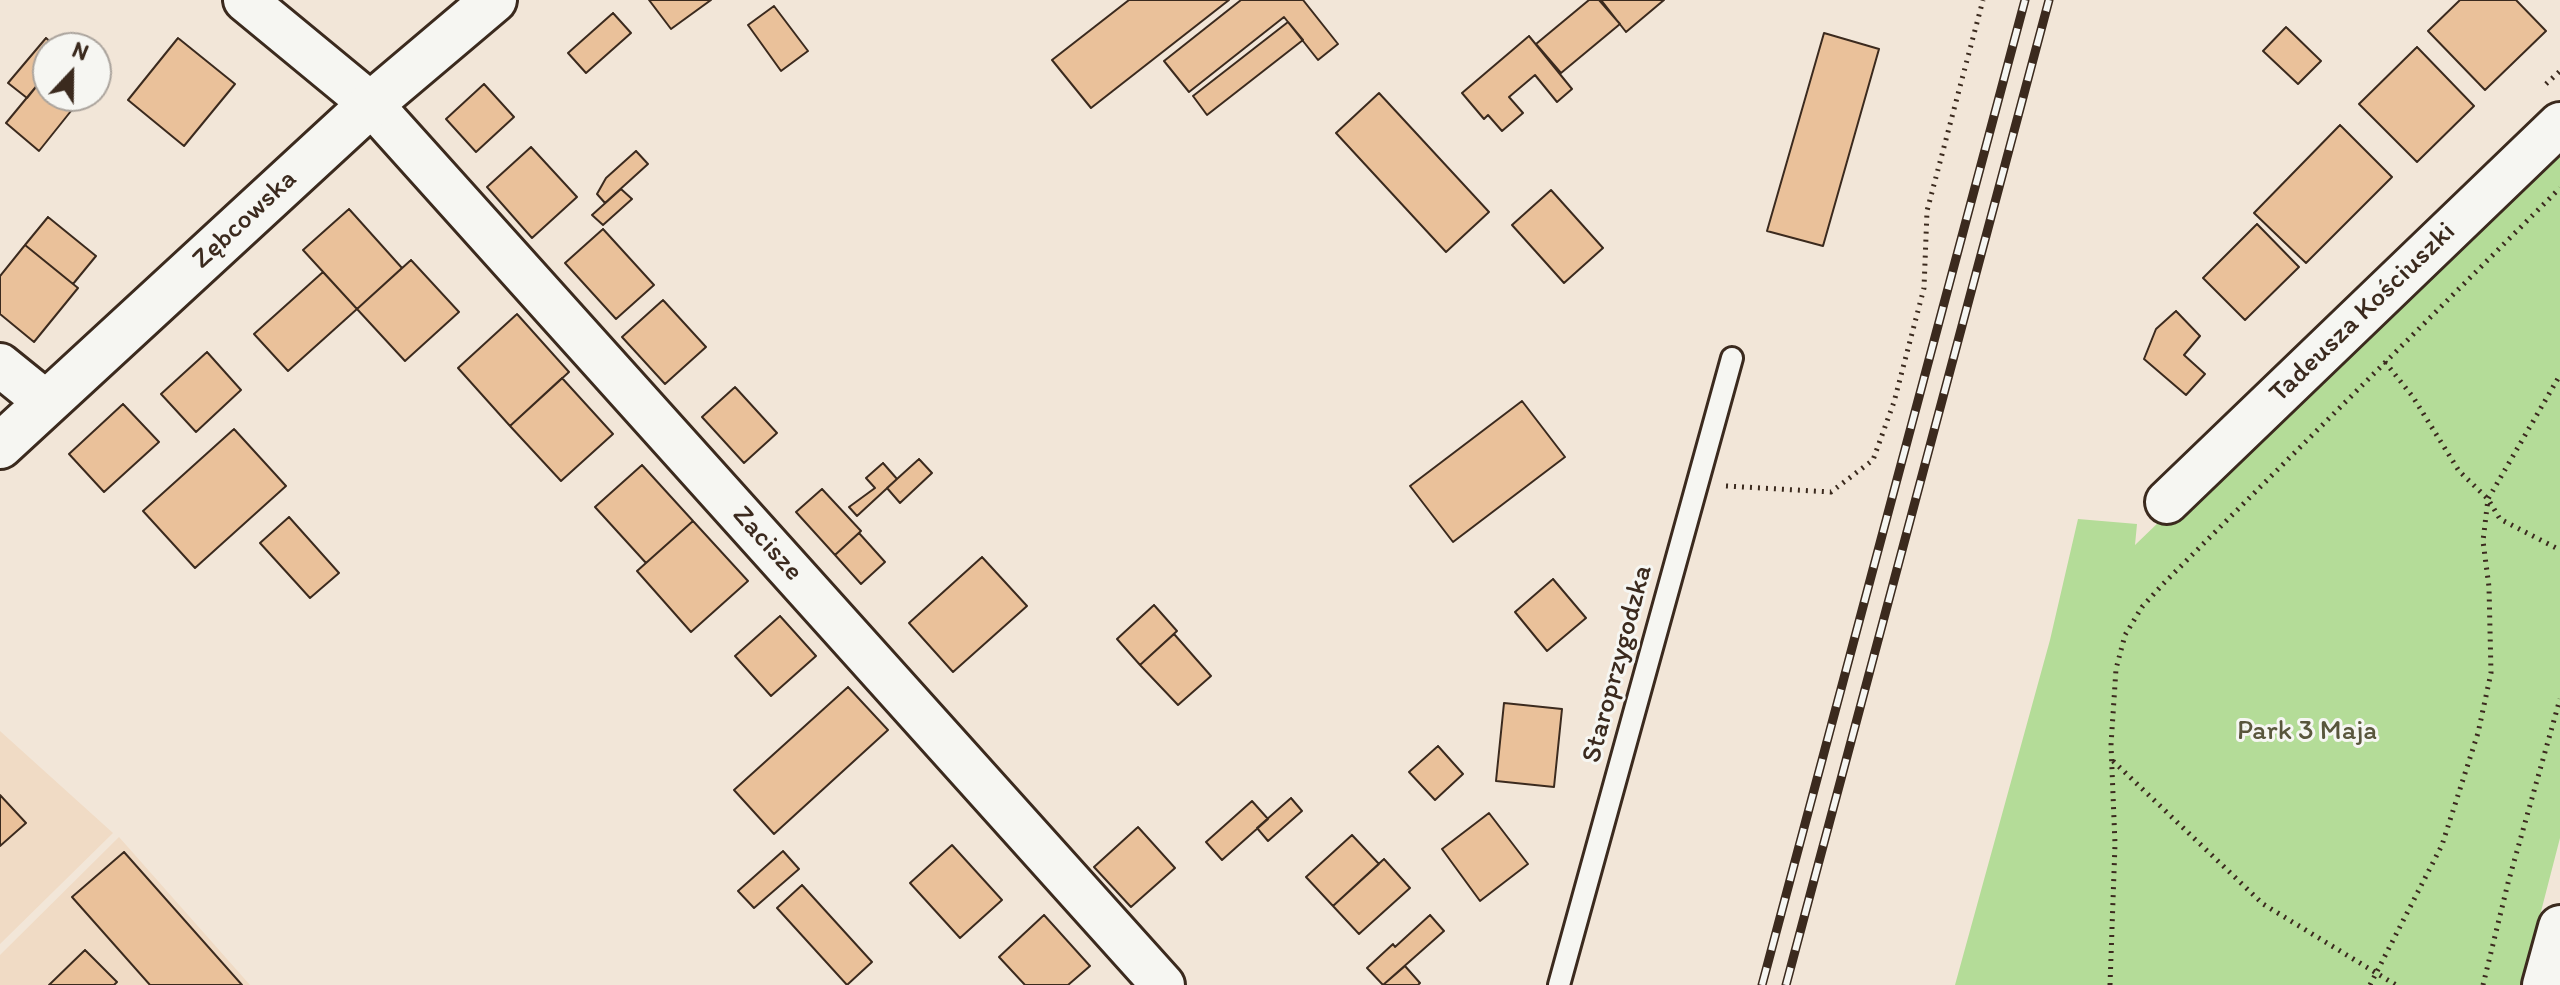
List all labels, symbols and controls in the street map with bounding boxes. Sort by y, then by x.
north arrow [32,32,112,112]
text: N [68,36,92,66]
street label: Zębcowska [186,163,304,277]
street label: Tadeusza Kościuszki [2263,216,2463,410]
street label: Zacisze [724,499,810,589]
street label: Staroprzygodzka [1575,562,1661,766]
park label: Park 3 Maja [2237,715,2377,749]

